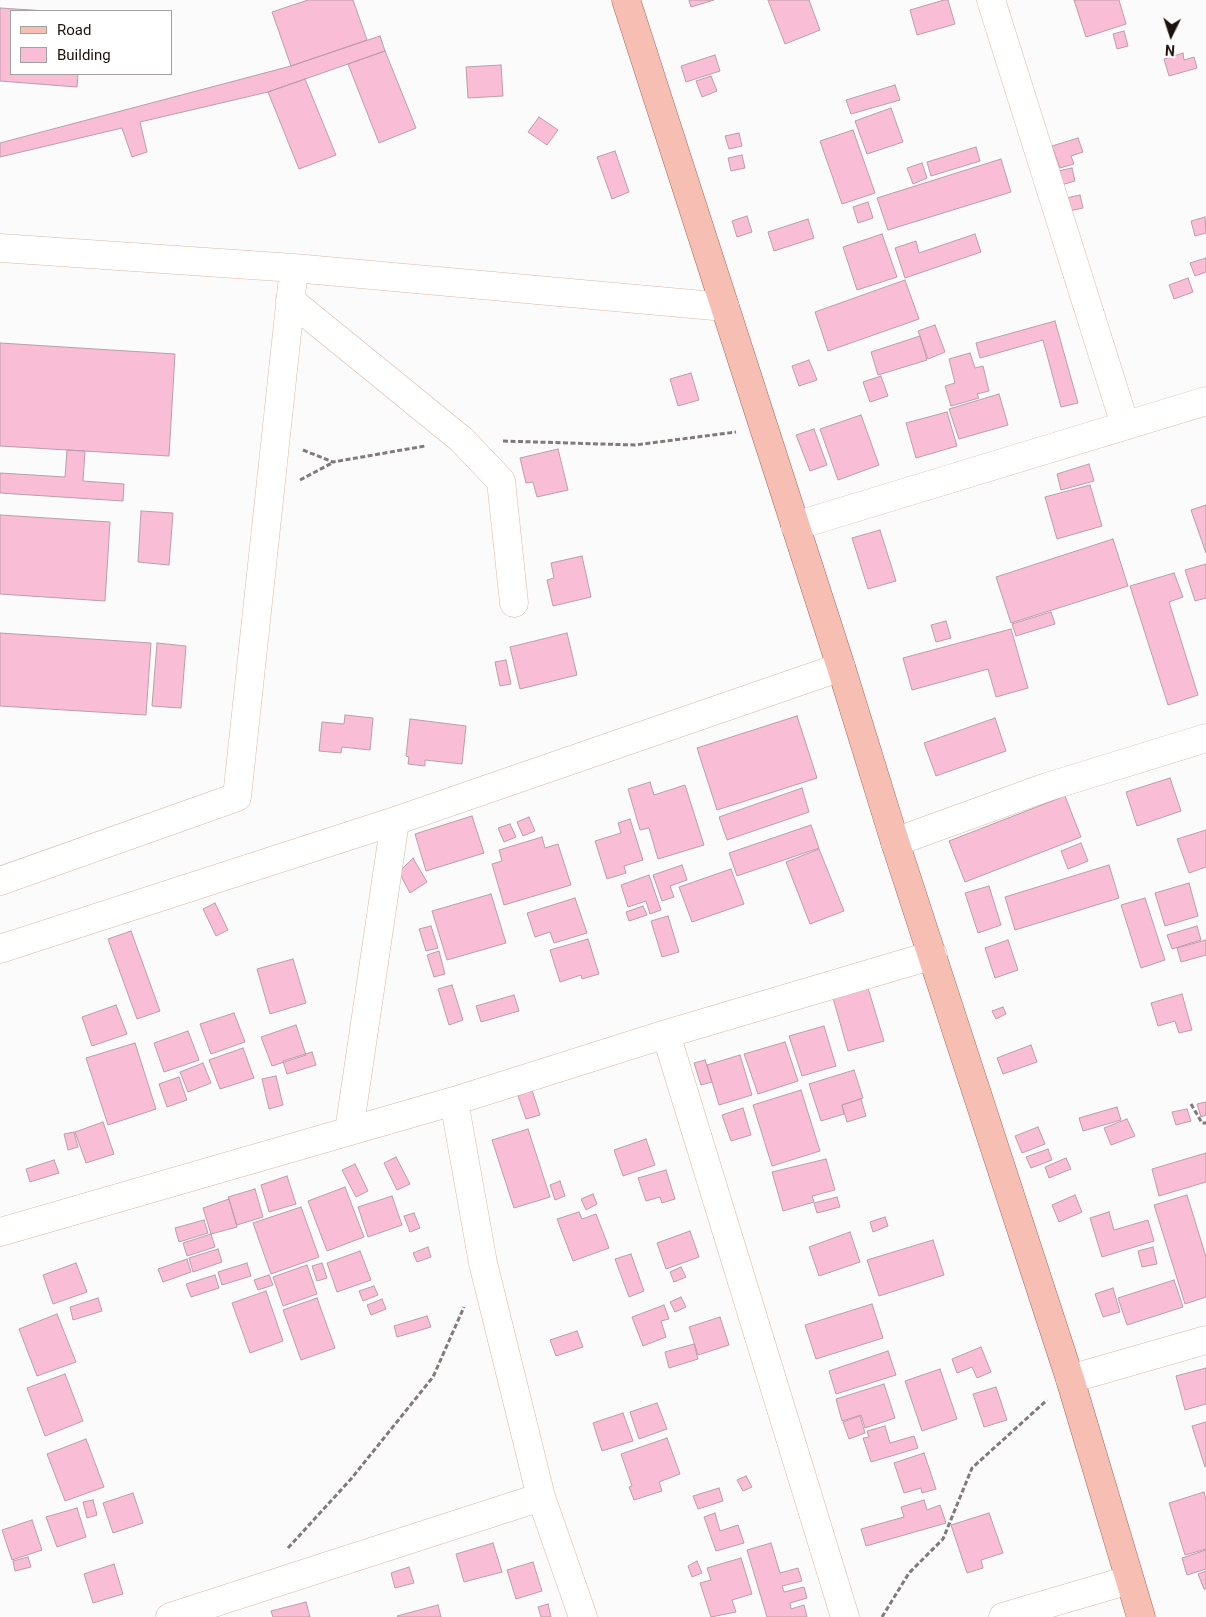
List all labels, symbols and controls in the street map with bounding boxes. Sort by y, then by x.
legend [10,10,172,75]
north arrow [1146,10,1196,60]
text: Road [57,21,91,39]
text: N [1164,42,1175,58]
text: Building [57,46,111,64]

